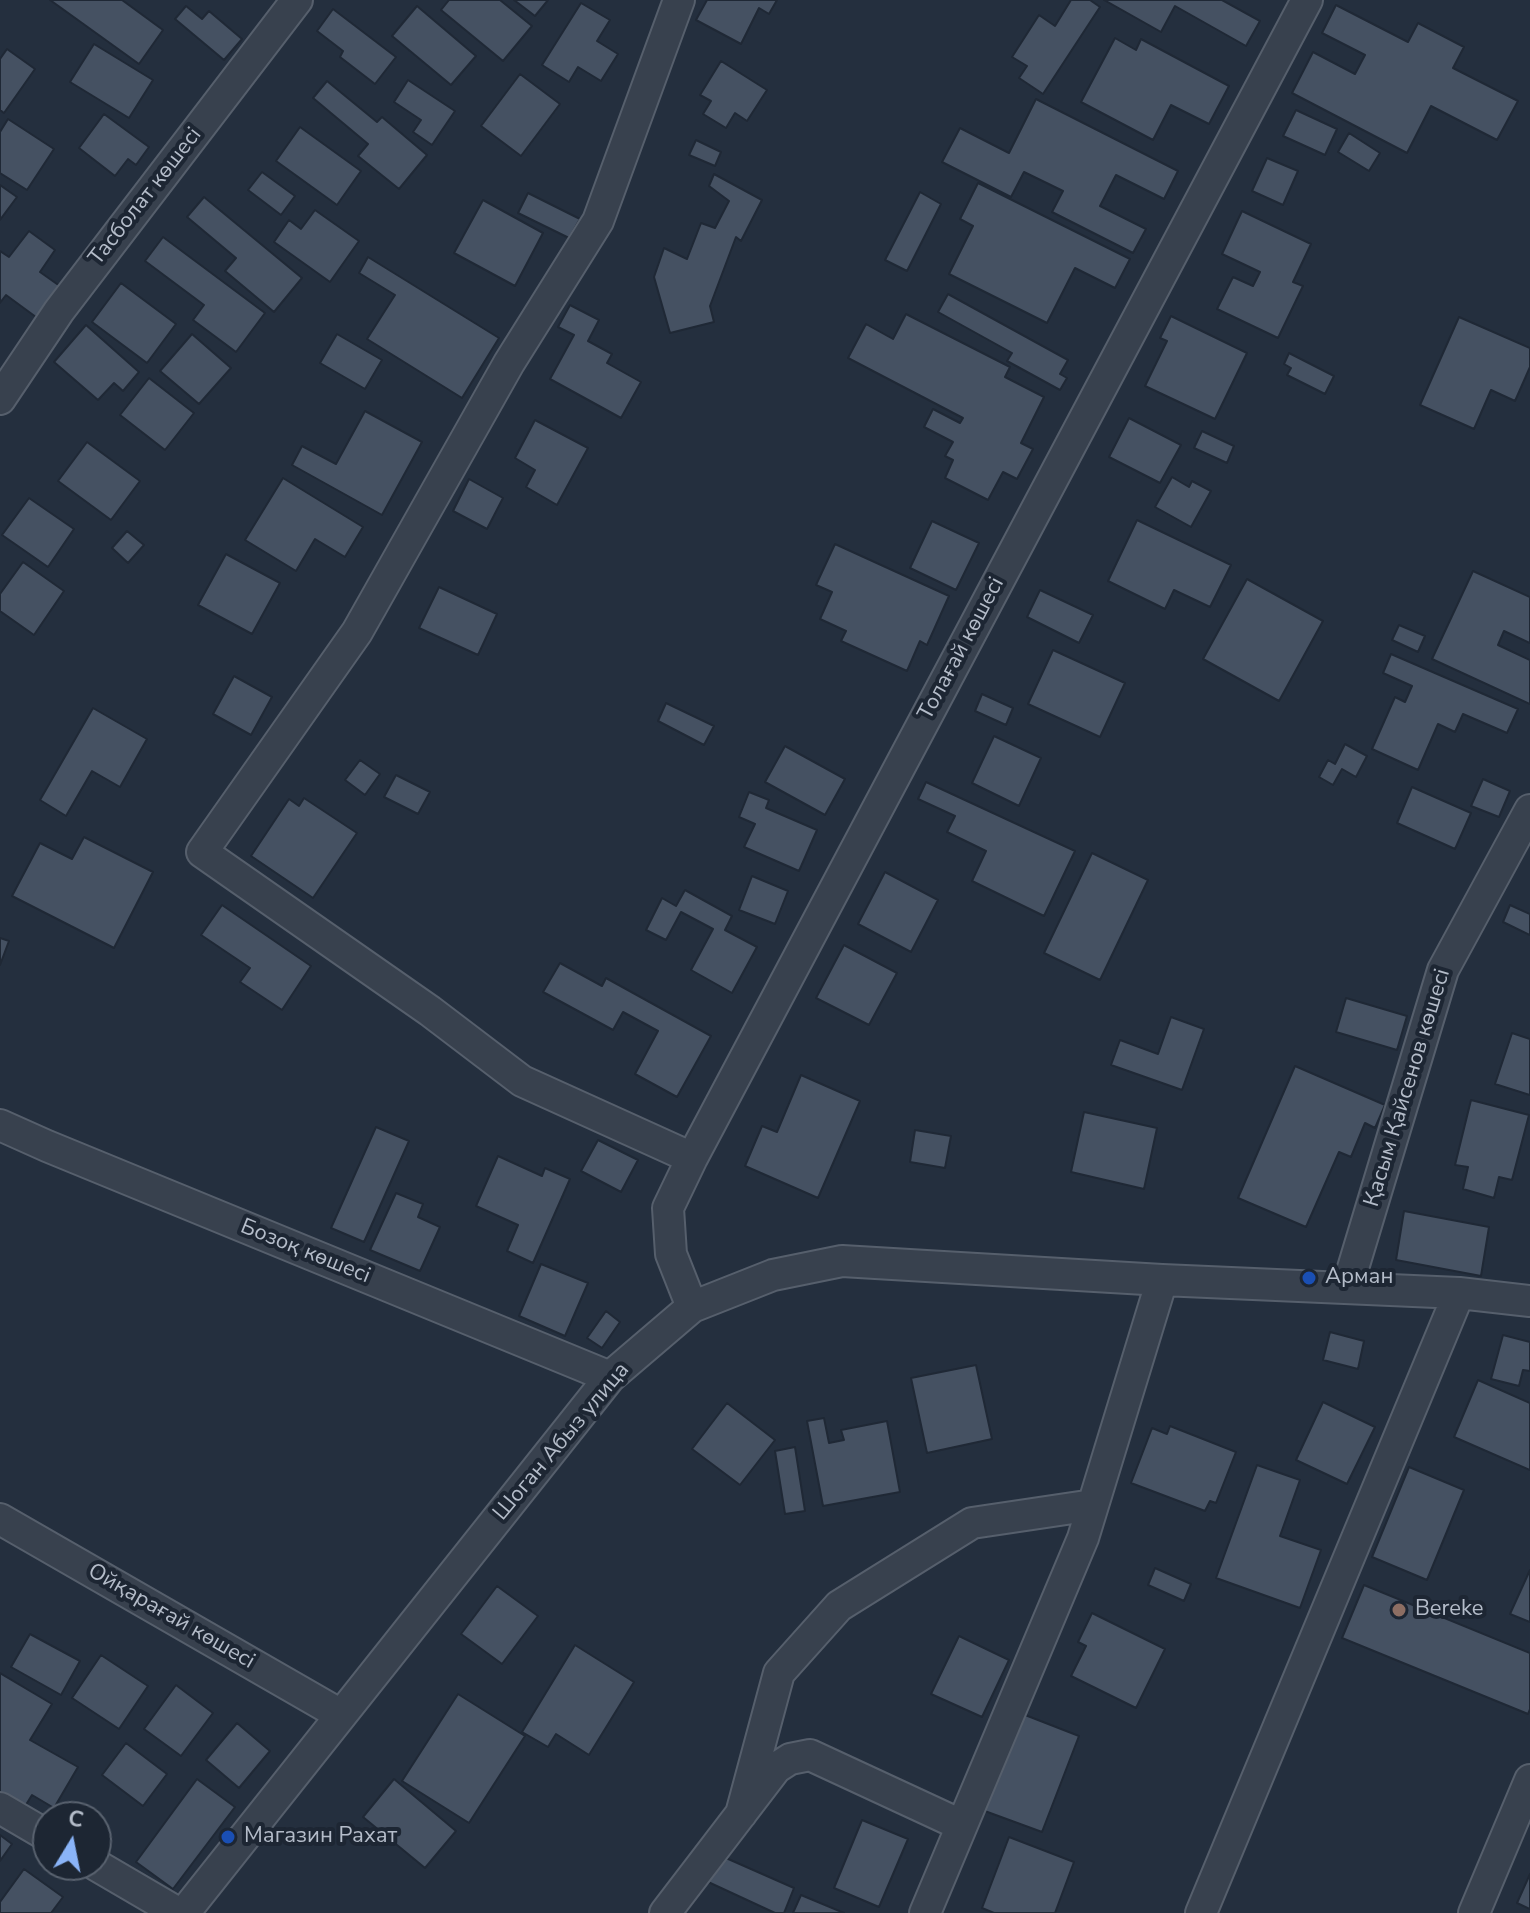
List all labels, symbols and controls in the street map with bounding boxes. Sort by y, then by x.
street label: Тасболат көшесі [84,123,208,271]
street label: Толағай көшесі [913,573,1011,725]
street label: Қасым Қайсенов көшесі [1359,966,1457,1210]
street label: Бозоқ көшесі [236,1214,374,1290]
place label: Арман [1325,1265,1393,1291]
marker: Арман [1300,1269,1318,1287]
street label: Шоган Абыз улица [488,1358,636,1526]
street label: Ойқарағай көшесі [83,1558,259,1676]
place label: Bereke [1415,1597,1483,1623]
marker: Bereke [1390,1601,1408,1619]
north arrow [32,1801,112,1881]
text: С [66,1803,86,1835]
place label: Магазин Рахат [244,1824,397,1850]
marker: Магазин Рахат [219,1828,237,1846]

